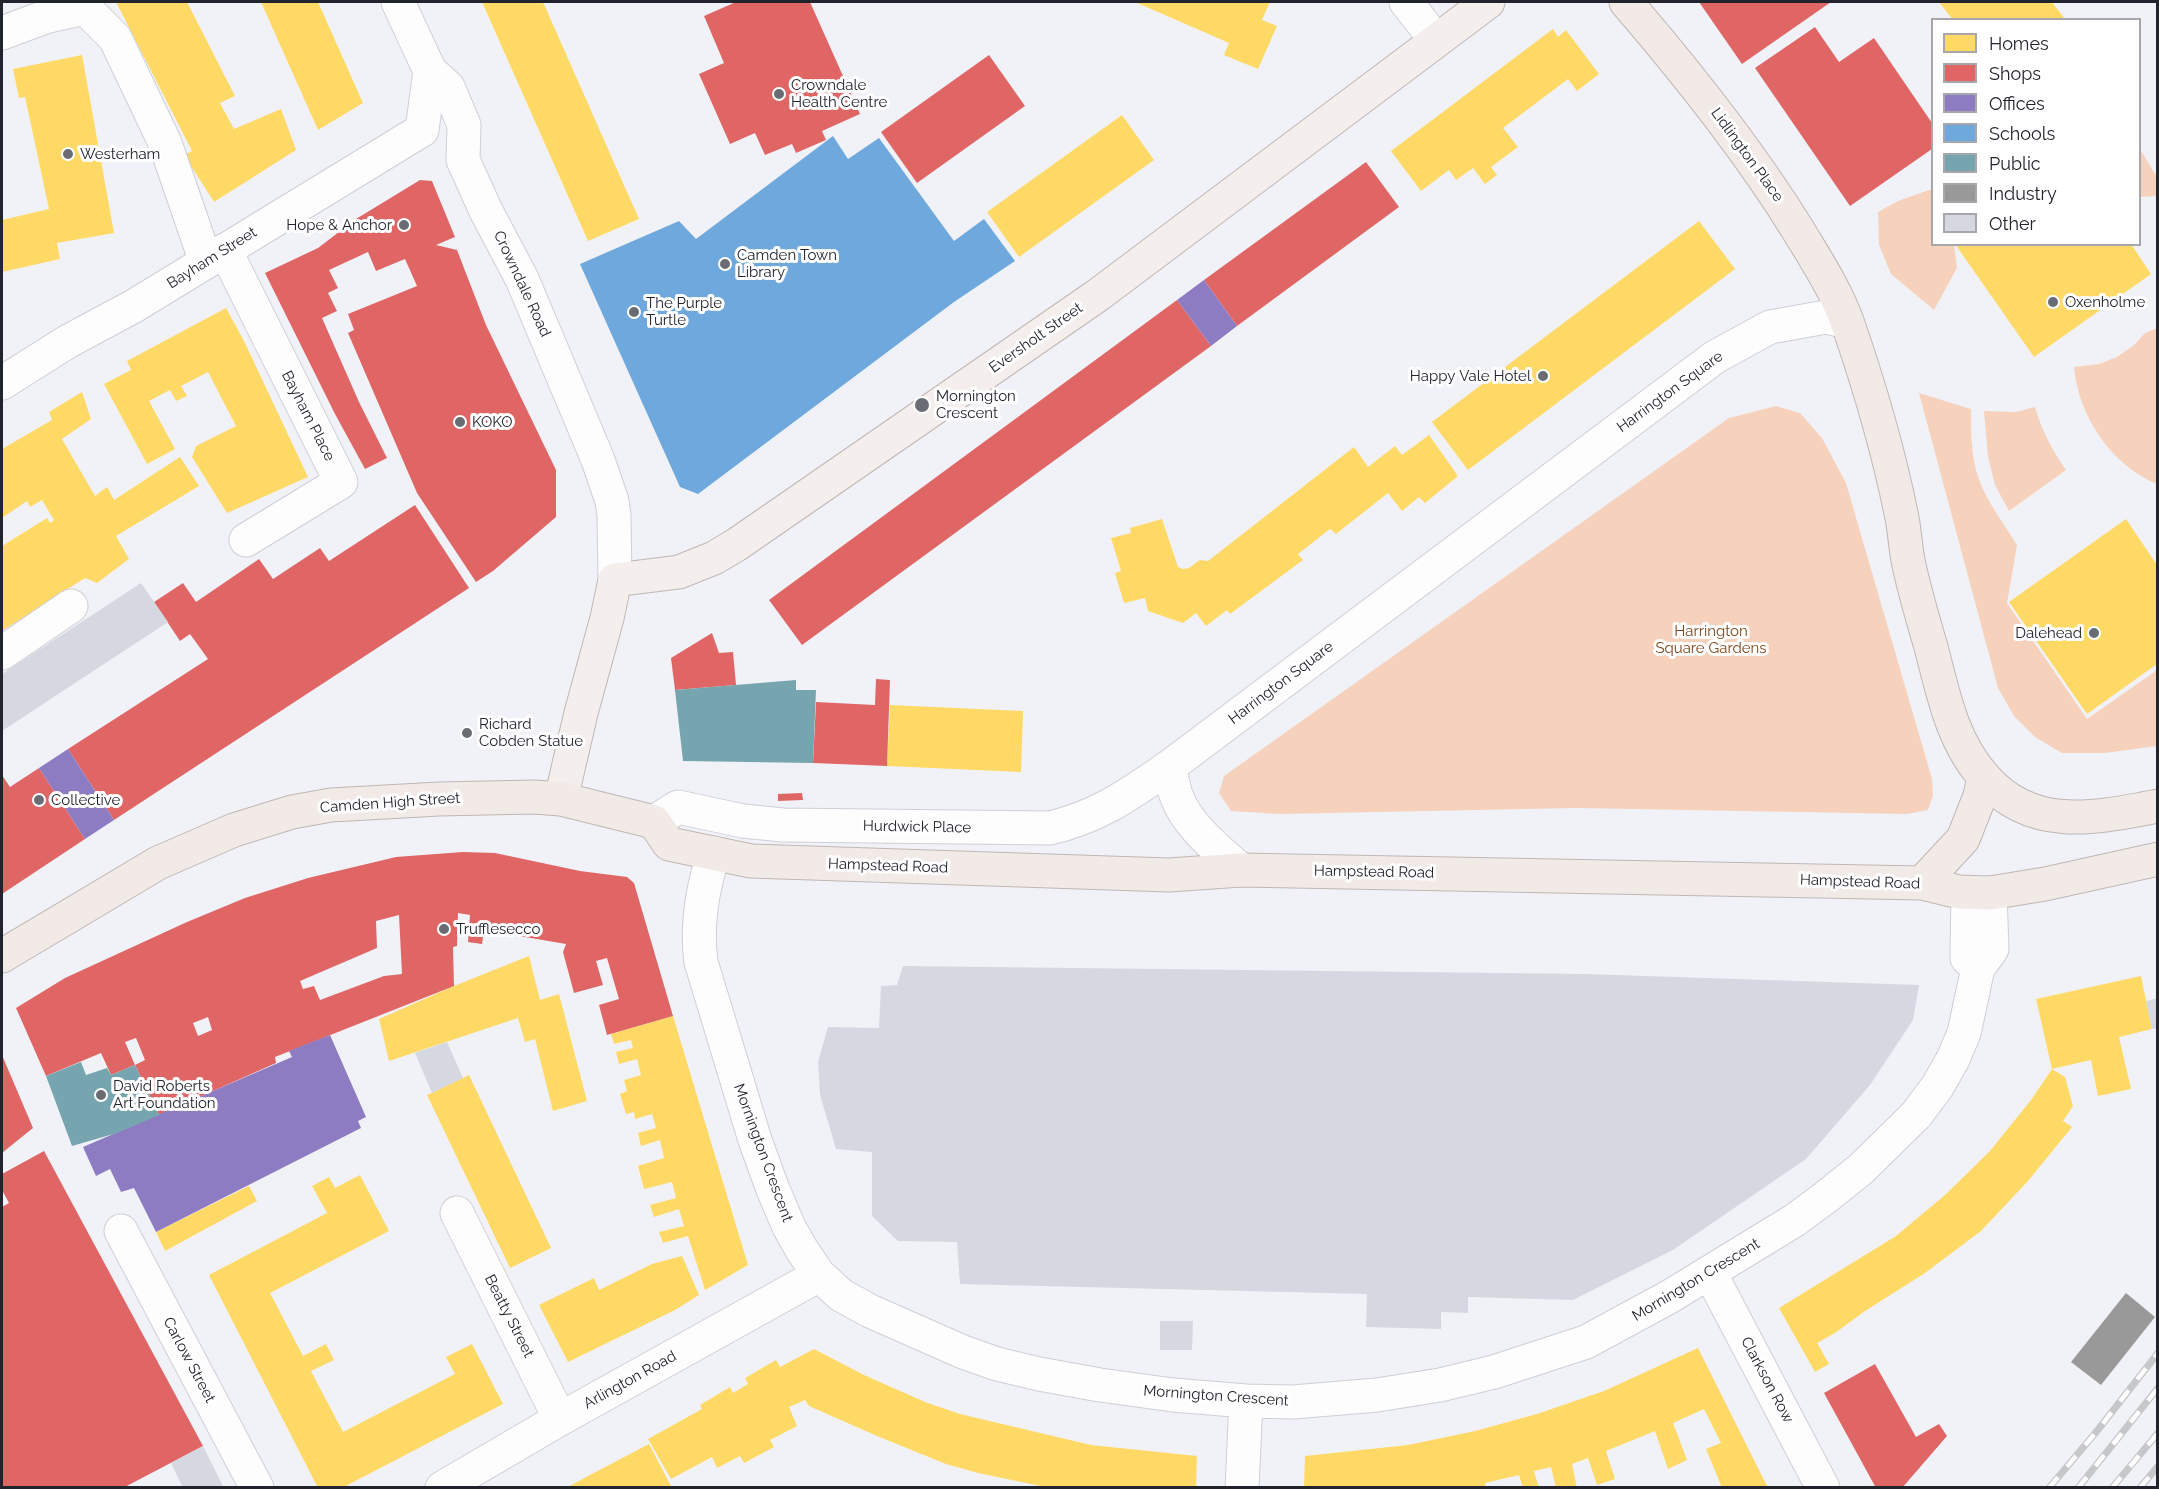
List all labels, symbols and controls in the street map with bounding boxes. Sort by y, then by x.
legend [1931,18,2141,246]
text: Homes [1989,33,2049,54]
text: Shops [1989,63,2041,84]
place label: Crowndale Health Centre [791,76,887,111]
marker: Crowndale Health Centre [772,87,786,101]
text: Offices [1989,93,2045,114]
street label: Lidlington Place [1707,105,1787,205]
text: Schools [1989,123,2055,144]
place label: Westerham [80,145,160,163]
marker: Westerham [61,147,75,161]
text: Public [1989,153,2041,174]
text: Industry [1989,183,2057,204]
text: Other [1989,213,2036,234]
place label: Hope & Anchor [286,216,392,234]
marker: Hope & Anchor [397,218,411,232]
street label: Bayham Street [164,223,260,293]
street label: Crowndale Road [490,228,554,340]
place label: Camden Town Library [737,246,837,281]
marker: Camden Town Library [718,257,732,271]
place label: Oxenholme [2065,293,2145,311]
place label: The Purple Turtle [646,294,722,329]
marker: Oxenholme [2046,295,2060,309]
street label: Eversholt Street [986,299,1086,377]
marker: The Purple Turtle [627,305,641,319]
street label: Harrington Square [1613,347,1727,437]
place label: Happy Vale Hotel [1410,367,1531,385]
street label: Bayham Place [277,368,339,464]
marker: Happy Vale Hotel [1536,369,1550,383]
place label: Mornington Crescent [936,387,1016,422]
marker: Mornington Crescent [913,396,931,414]
place label: KOKO [472,413,513,431]
marker: KOKO [453,415,467,429]
park label: Harrington Square Gardens [1655,622,1767,657]
place label: Dalehead [2015,624,2082,642]
marker: Dalehead [2087,626,2101,640]
street label: Harrington Square [1225,638,1337,728]
place label: Richard Cobden Statue [479,715,583,750]
marker: Richard Cobden Statue [460,726,474,740]
street label: Camden High Street [319,789,461,817]
place label: Collective [51,791,120,809]
marker: Collective [32,793,46,807]
street label: Hurdwick Place [863,817,971,837]
street label: Hampstead Road [827,855,949,877]
street label: Hampstead Road [1314,862,1434,882]
street label: Hampstead Road [1799,871,1921,893]
place label: Trufflesecco [456,920,540,938]
marker: Trufflesecco [437,922,451,936]
place label: David Roberts Art Foundation [113,1077,216,1112]
street label: Mornington Crescent [730,1081,796,1225]
marker: David Roberts Art Foundation [94,1088,108,1102]
street label: Mornington Crescent [1629,1235,1763,1325]
street label: Beatty Street [480,1272,538,1360]
street label: Carlow Street [159,1314,219,1406]
street label: Clarkson Row [1737,1334,1797,1426]
street label: Arlington Road [581,1347,679,1413]
street label: Mornington Crescent [1143,1382,1289,1410]

